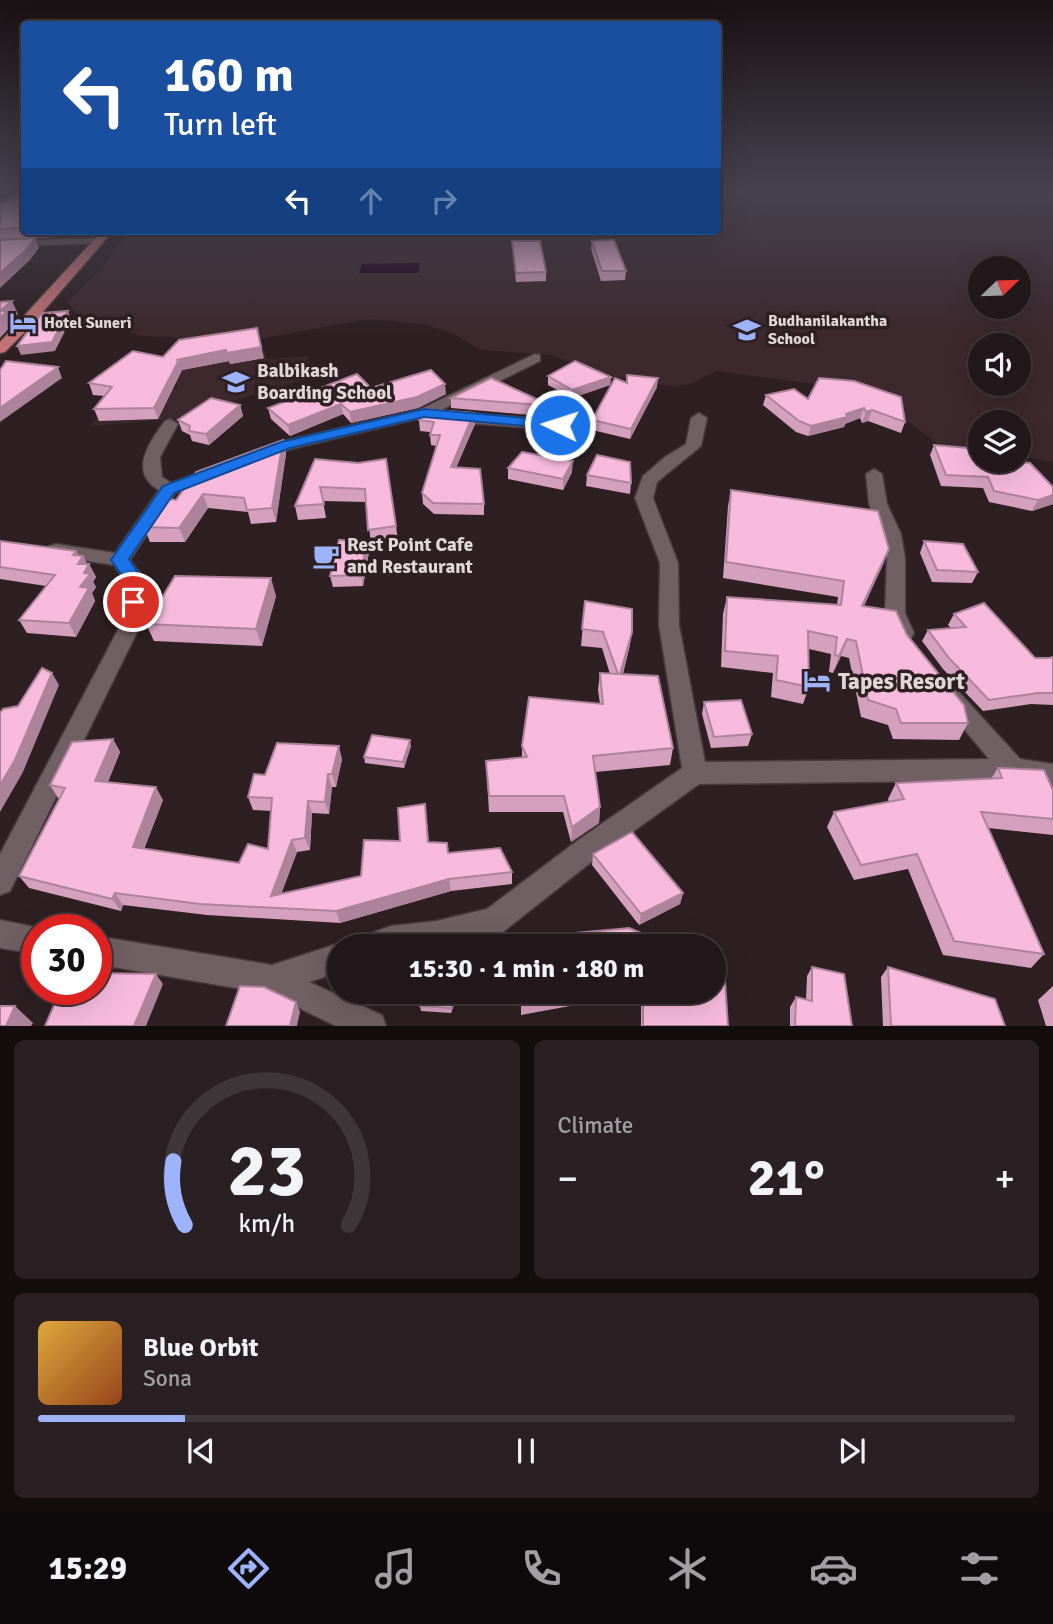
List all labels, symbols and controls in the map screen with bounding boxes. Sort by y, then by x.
text: 160 m [164,45,294,105]
icon: left [49,49,140,140]
text: Turn left [164,105,277,144]
icon: left [279,182,317,220]
icon: ahead [352,182,390,220]
icon: right [425,182,463,220]
north arrow [968,256,1031,318]
map controls [968,256,1031,473]
hotel icon: Hotel Suneri [8,308,38,338]
place label: Budhanilakantha School [768,311,887,349]
place label: Hotel Suneri [44,313,132,333]
school or university icon: Budhanilakantha School [732,315,762,345]
button: sound [968,333,1031,396]
place label: Balbikash Boarding School [257,359,392,405]
school or university icon: Balbikash Boarding School [221,367,251,397]
position arrow [523,388,597,462]
button: layers [968,410,1031,473]
place label: Rest Point Cafe and Restaurant [347,533,473,579]
cafe icon: Rest Point Cafe and Restaurant [311,541,341,571]
pin [103,572,163,632]
icon: arrive [114,583,152,621]
hotel icon: Tapes Resort [802,666,832,696]
place label: Tapes Resort [838,667,965,696]
speed limit sign: 30 [21,914,112,1005]
text: 15:30 · 1 min · 180 m [409,953,644,985]
text: Climate [558,1111,633,1140]
text: 23 [227,1128,306,1217]
text: 21° [748,1146,825,1210]
text: − [558,1155,578,1202]
text: + [994,1155,1015,1202]
text: km/h [238,1208,295,1239]
text: Blue Orbit [143,1332,259,1364]
text: Sona [143,1364,192,1393]
icon: previous [182,1432,220,1470]
icon: pause [507,1432,545,1470]
icon: next [833,1432,871,1470]
icon: directions [224,1544,273,1593]
icon: music [371,1544,420,1593]
icon: phone [517,1544,566,1593]
icon: climate [663,1544,712,1593]
icon: car [809,1544,858,1593]
icon: filters [955,1544,1004,1593]
text: 15:29 [49,1549,127,1588]

